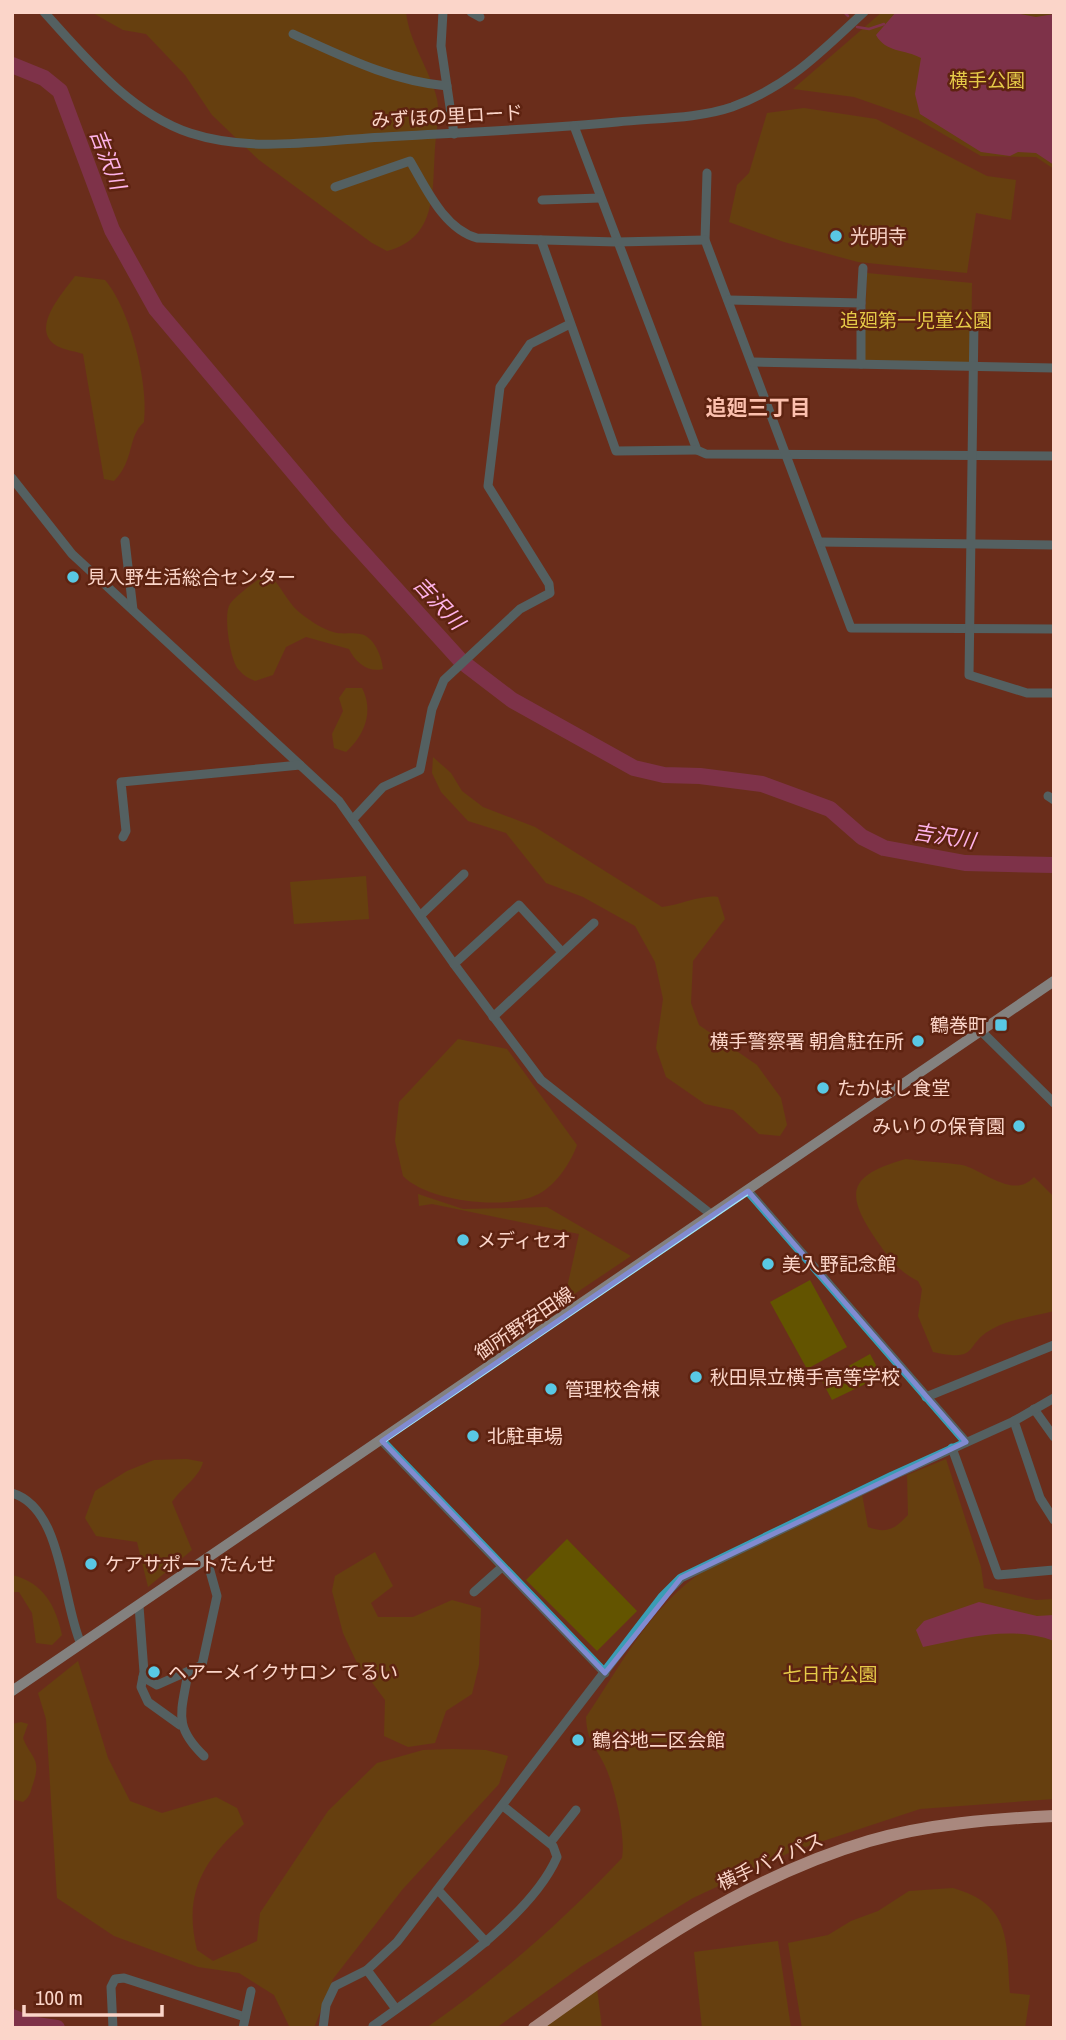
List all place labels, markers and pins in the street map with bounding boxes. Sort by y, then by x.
place label: 光明寺 [850,223,907,249]
marker: 光明寺 [828,228,844,244]
place label: 見入野生活総合センター [87,564,296,590]
marker: 見入野生活総合センター [65,569,81,585]
place label: 鶴巻町 [930,1012,987,1038]
marker: 鶴巻町 [993,1017,1009,1033]
place label: 横手警察署 朝倉駐在所 [710,1028,904,1054]
marker: 横手警察署 朝倉駐在所 [910,1033,926,1049]
place label: たかはし食堂 [837,1075,950,1101]
marker: たかはし食堂 [815,1080,831,1096]
place label: みいりの保育園 [872,1113,1005,1139]
marker: みいりの保育園 [1011,1118,1027,1134]
place label: メディセオ [477,1227,571,1253]
marker: メディセオ [455,1232,471,1248]
place label: 美入野記念館 [782,1251,896,1277]
marker: 美入野記念館 [760,1256,776,1272]
place label: 秋田県立横手高等学校 [710,1364,900,1390]
marker: 秋田県立横手高等学校 [688,1369,704,1385]
place label: 管理校舎棟 [565,1376,660,1402]
marker: 管理校舎棟 [543,1381,559,1397]
place label: 北駐車場 [487,1423,563,1449]
marker: 北駐車場 [465,1428,481,1444]
place label: ケアサポートたんせ [105,1551,276,1577]
marker: ケアサポートたんせ [83,1556,99,1572]
place label: ヘアーメイクサロン てるい [168,1659,398,1685]
marker: ヘアーメイクサロン てるい [146,1664,162,1680]
place label: 鶴谷地二区会館 [592,1727,725,1753]
marker: 鶴谷地二区会館 [570,1732,586,1748]

